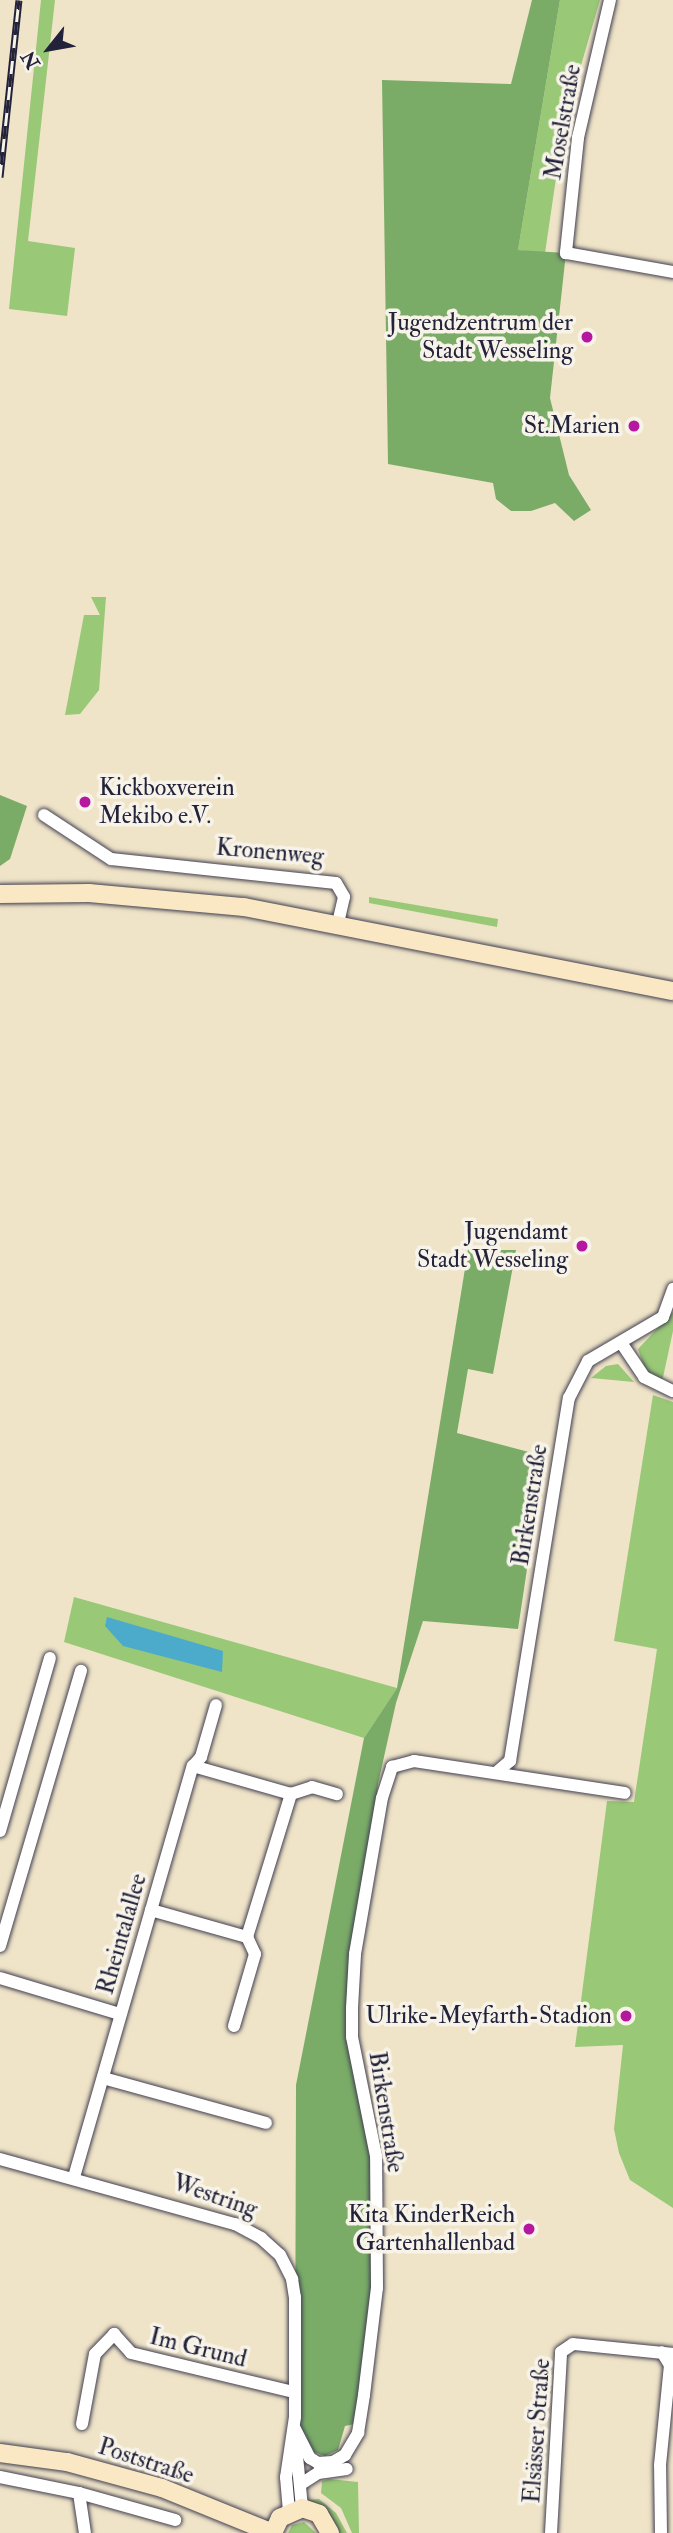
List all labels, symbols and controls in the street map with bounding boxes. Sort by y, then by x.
north arrow [14,14,84,84]
text: N [16,46,46,73]
street label: Moselstraße [539,62,587,182]
place label: Jugendzentrum der Stadt Wesseling [388,309,573,365]
marker: Jugendzentrum der Stadt Wesseling [579,329,595,345]
place label: St.Marien [524,412,620,440]
marker: St.Marien [626,418,642,434]
place label: Kickboxverein Mekibo e.V. [99,774,235,830]
marker: Kickboxverein Mekibo e.V. [77,794,93,810]
street label: Kronenweg [215,833,325,871]
place label: Jugendamt Stadt Wesseling [417,1218,568,1274]
marker: Jugendamt Stadt Wesseling [574,1238,590,1254]
street label: Birkenstraße [506,1442,554,1568]
street label: Rheintalallee [91,1870,153,1998]
place label: Ulrike-Meyfarth-Stadion [366,2002,612,2030]
marker: Ulrike-Meyfarth-Stadion [618,2008,634,2024]
street label: Birkenstraße [362,2049,410,2175]
street label: Westring [169,2168,261,2224]
place label: Kita KinderReich Gartenhallenbad [348,2201,515,2257]
marker: Kita KinderReich Gartenhallenbad [521,2221,537,2237]
street label: Im Grund [146,2322,250,2374]
street label: Elsässer Straße [518,2358,556,2504]
street label: Poststraße [95,2432,197,2490]

